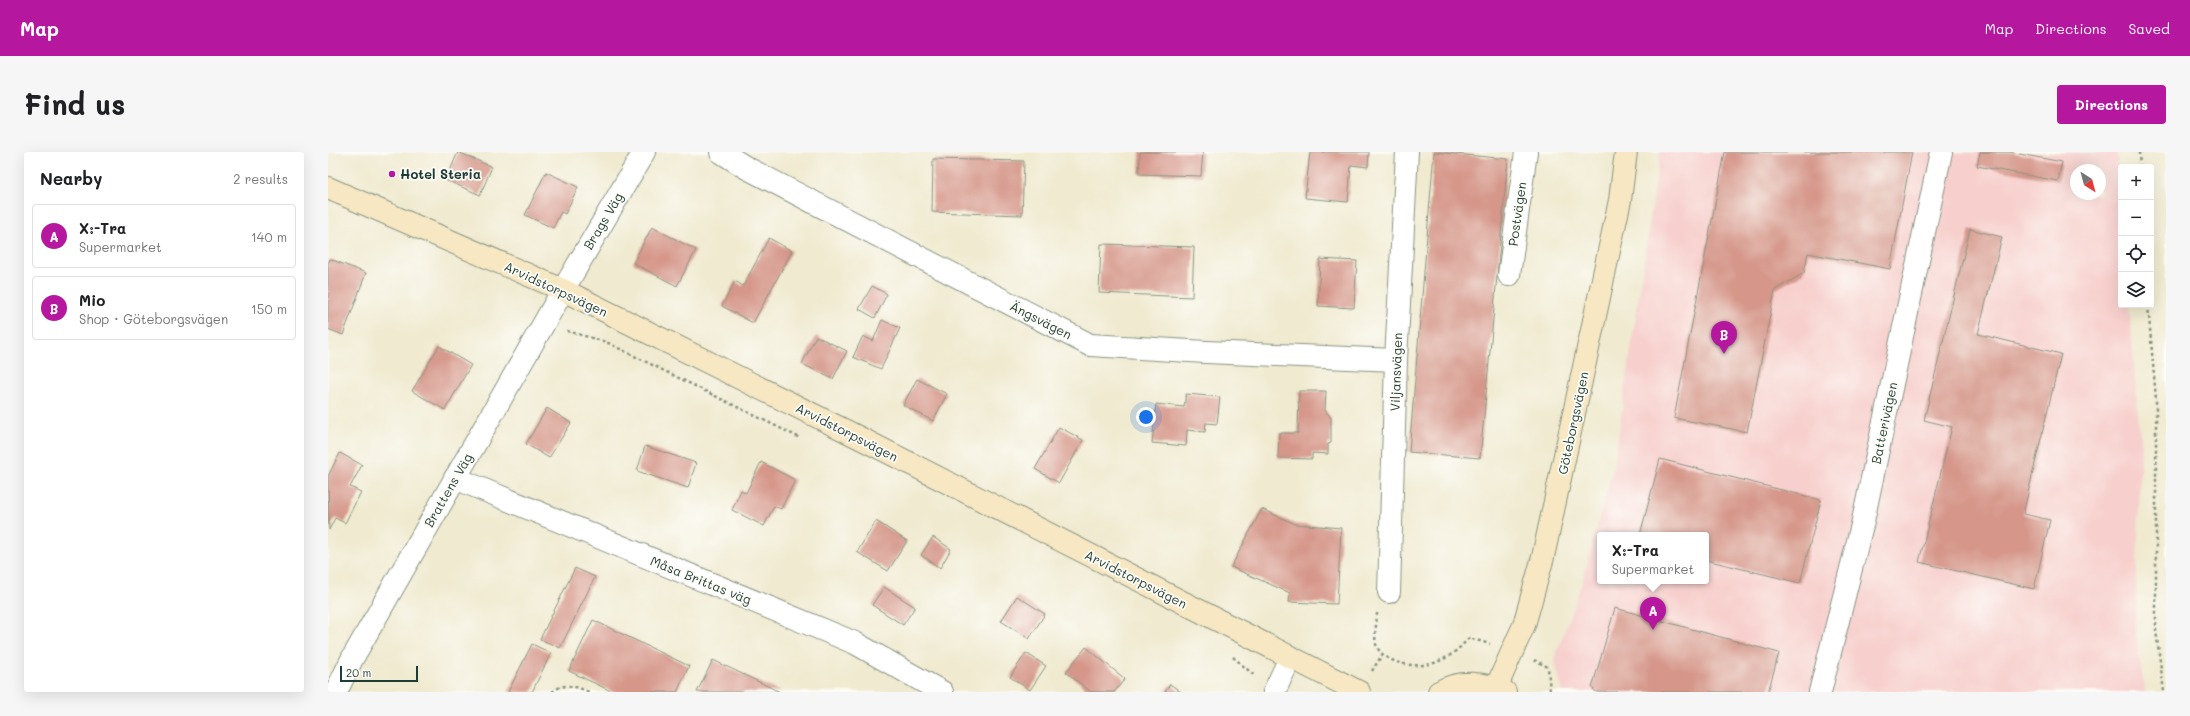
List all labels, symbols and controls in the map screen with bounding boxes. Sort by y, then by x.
text: Map [20,16,59,41]
text: Map [1985,19,2013,38]
text: Directions [2035,19,2106,38]
text: Saved [2128,19,2170,38]
button: Directions [2057,85,2166,124]
text: Find us [24,86,125,122]
north arrow [2070,164,2106,200]
map controls [2118,164,2154,308]
button: + [2118,164,2154,200]
place label: Hotel Steria [400,165,481,182]
text: Nearby [40,167,102,189]
marker: Hotel Steria [387,169,397,179]
text: 2 results [233,170,288,187]
street label: Postvägen [1504,181,1529,247]
street label: Brags Väg [579,189,626,252]
button: − [2118,200,2154,236]
text: X:-Tra [79,218,126,238]
text: A [49,228,59,245]
text: 140 m [251,228,287,245]
button: locate [2118,236,2154,272]
text: Supermarket [79,238,162,255]
street label: Arvidstorpsvägen [502,257,611,320]
button: layers [2118,272,2154,308]
text: Mio [79,290,105,310]
street label: Ängsvägen [1007,297,1075,342]
text: B [50,300,58,317]
text: 150 m [251,300,287,317]
text: Shop · Göteborgsvägen [79,310,228,327]
pin: B [1711,321,1737,354]
street label: Viljansvägen [1386,332,1405,412]
street label: Göteborgsvägen [1553,370,1592,476]
street label: Batterivägen [1867,380,1900,465]
street label: Arvidstorpsvägen [793,398,901,465]
your location [1136,407,1156,427]
street label: Brattens Väg [419,450,476,530]
popup [1597,532,1709,584]
text: X:-Tra [1612,540,1659,560]
street label: Arvidstorpsvägen [1082,545,1190,612]
street label: Måsa Brittas väg [648,551,754,608]
text: Supermarket [1612,560,1694,577]
pin: A [1640,597,1666,630]
scale bar [340,664,418,683]
text: 20 m [346,665,371,680]

